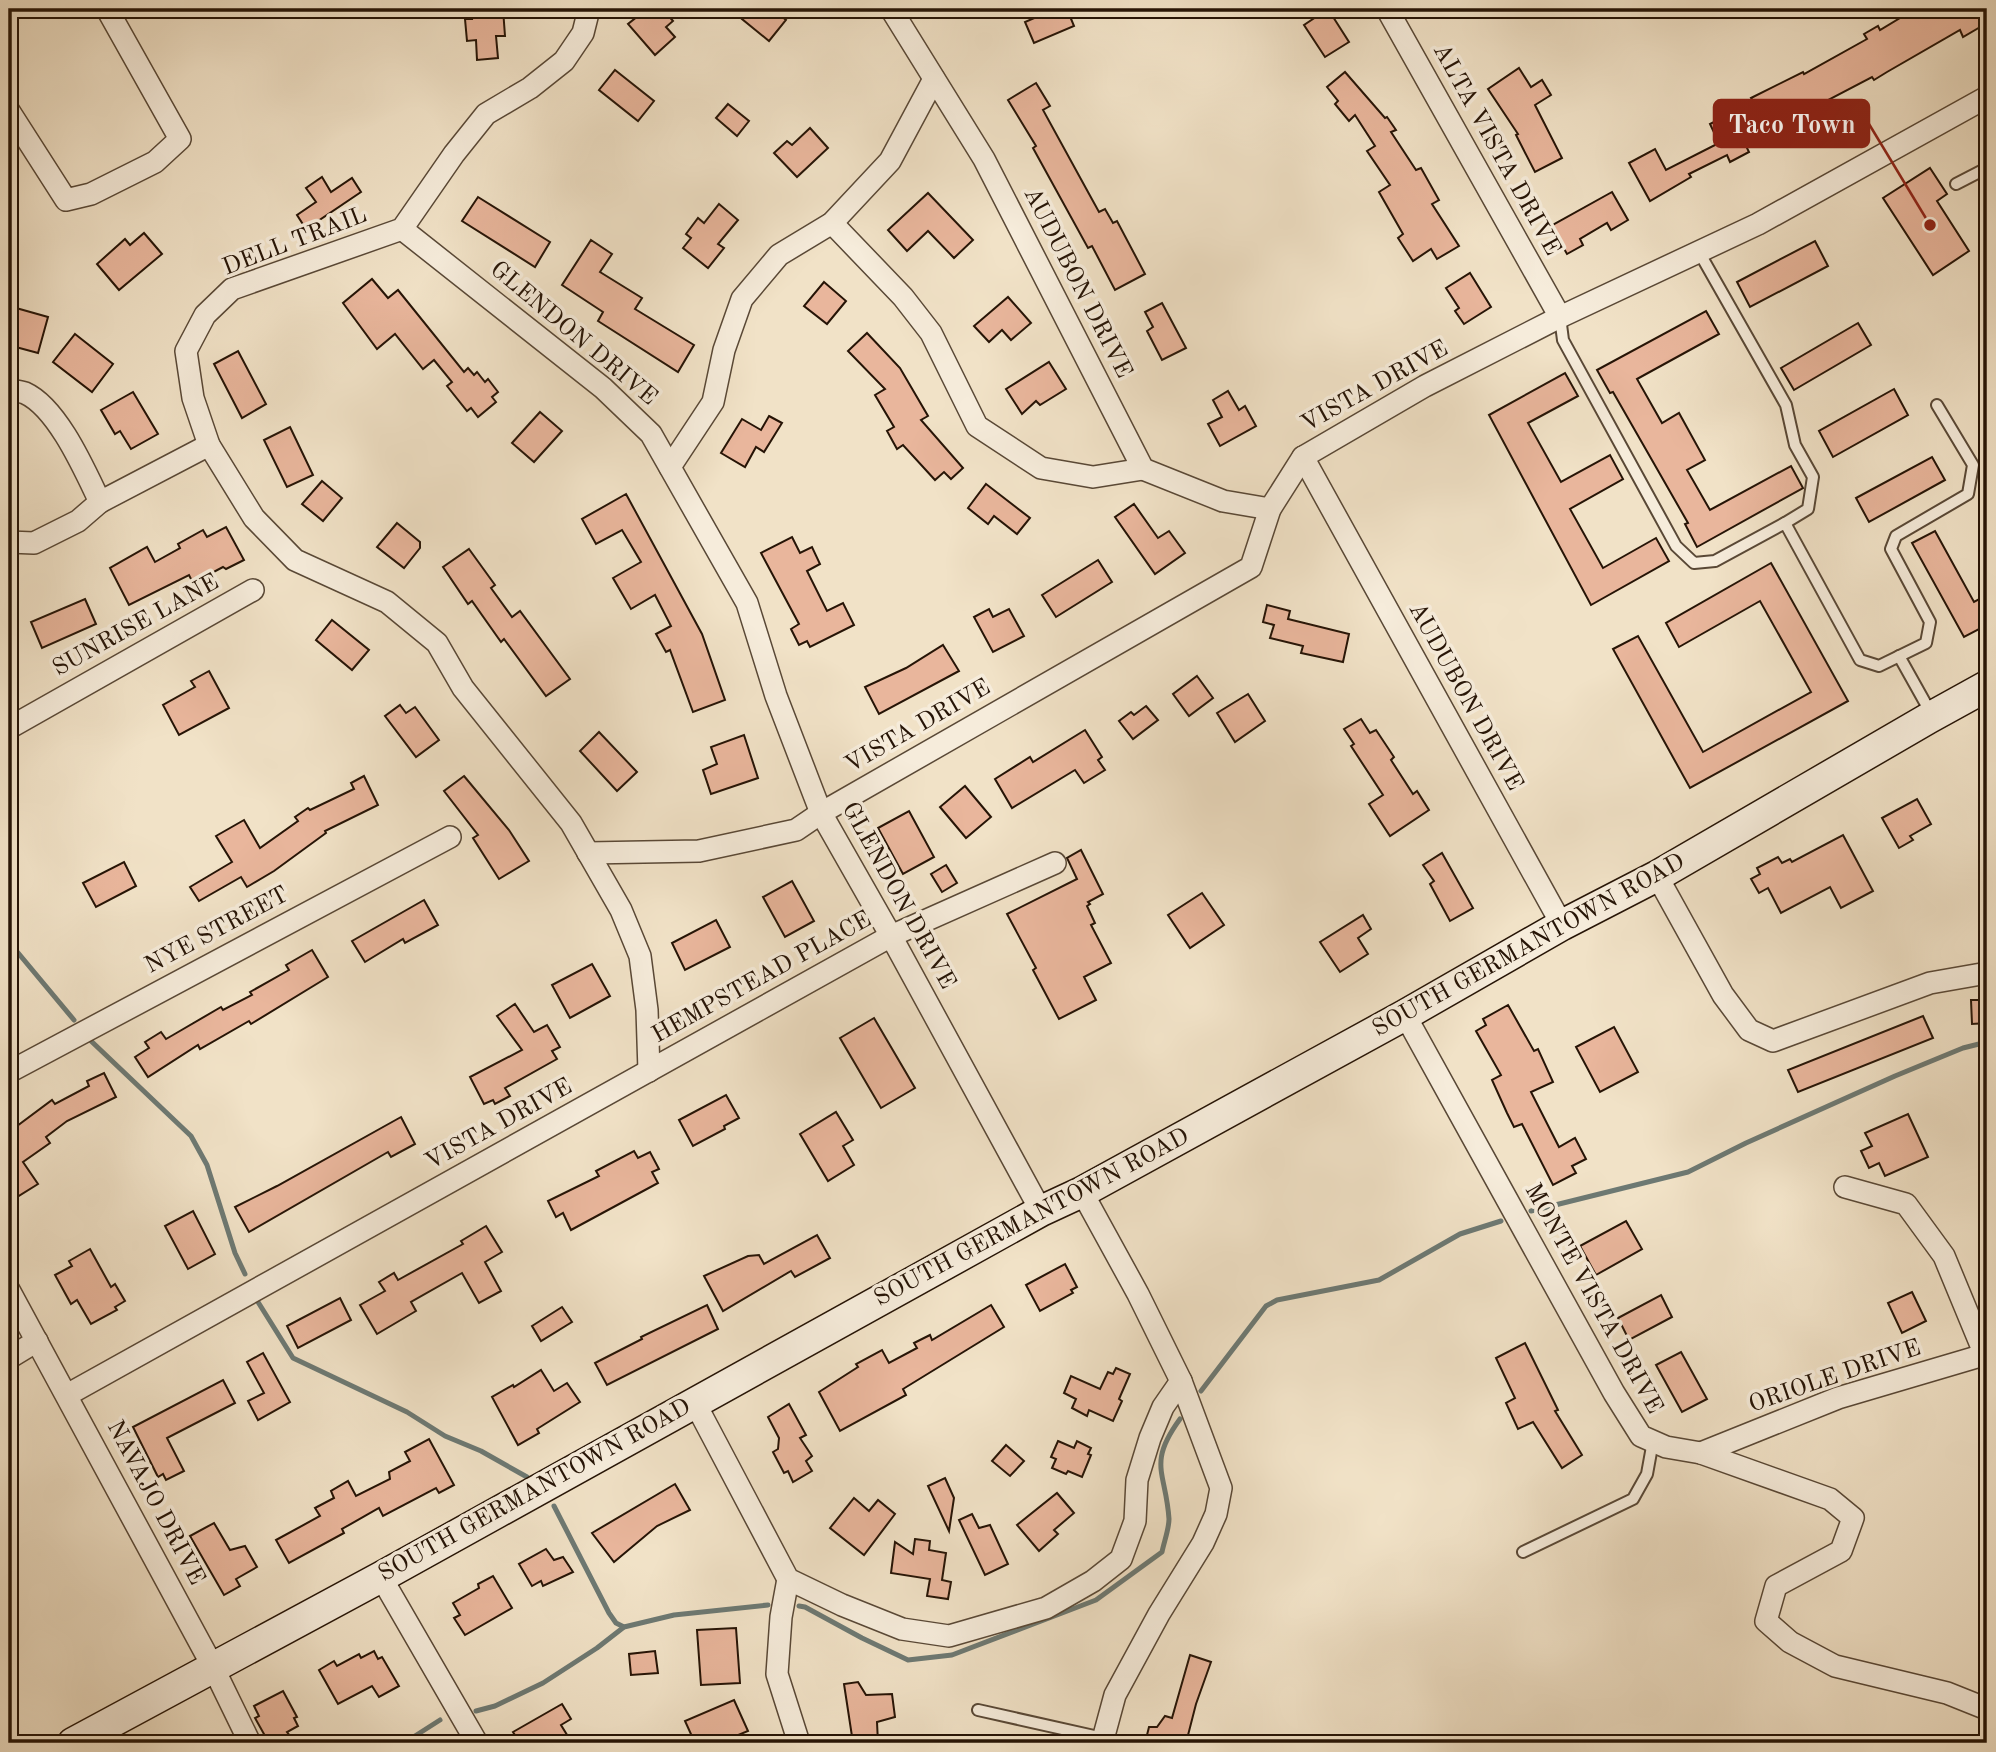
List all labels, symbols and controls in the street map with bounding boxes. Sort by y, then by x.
street label: ALTA VISTA DRIVE [1428,40,1564,260]
callout: Taco Town [1714,100,1869,147]
text: Taco Town [1728,113,1856,139]
street label: AUDUBON DRIVE [1019,184,1135,382]
street label: DELL TRAIL [220,203,370,281]
street label: GLENDON DRIVE [485,257,661,411]
street label: VISTA DRIVE [1298,337,1452,437]
street label: SUNRISE LANE [49,570,223,682]
street label: AUDUBON DRIVE [1403,599,1527,795]
street label: VISTA DRIVE [841,676,995,778]
street label: GLENDON DRIVE [837,799,959,993]
street label: SOUTH GERMANTOWN ROAD [1369,850,1689,1042]
street label: NYE STREET [141,883,293,979]
street label: HEMPSTEAD PLACE [648,908,876,1048]
street label: VISTA DRIVE [422,1075,576,1175]
street label: SOUTH GERMANTOWN ROAD [871,1125,1193,1311]
street label: MONTE VISTA DRIVE [1520,1180,1666,1418]
street label: ORIOLE DRIVE [1746,1336,1924,1418]
street label: SOUTH GERMANTOWN ROAD [375,1395,695,1587]
street label: NAVAJO DRIVE [102,1417,208,1589]

